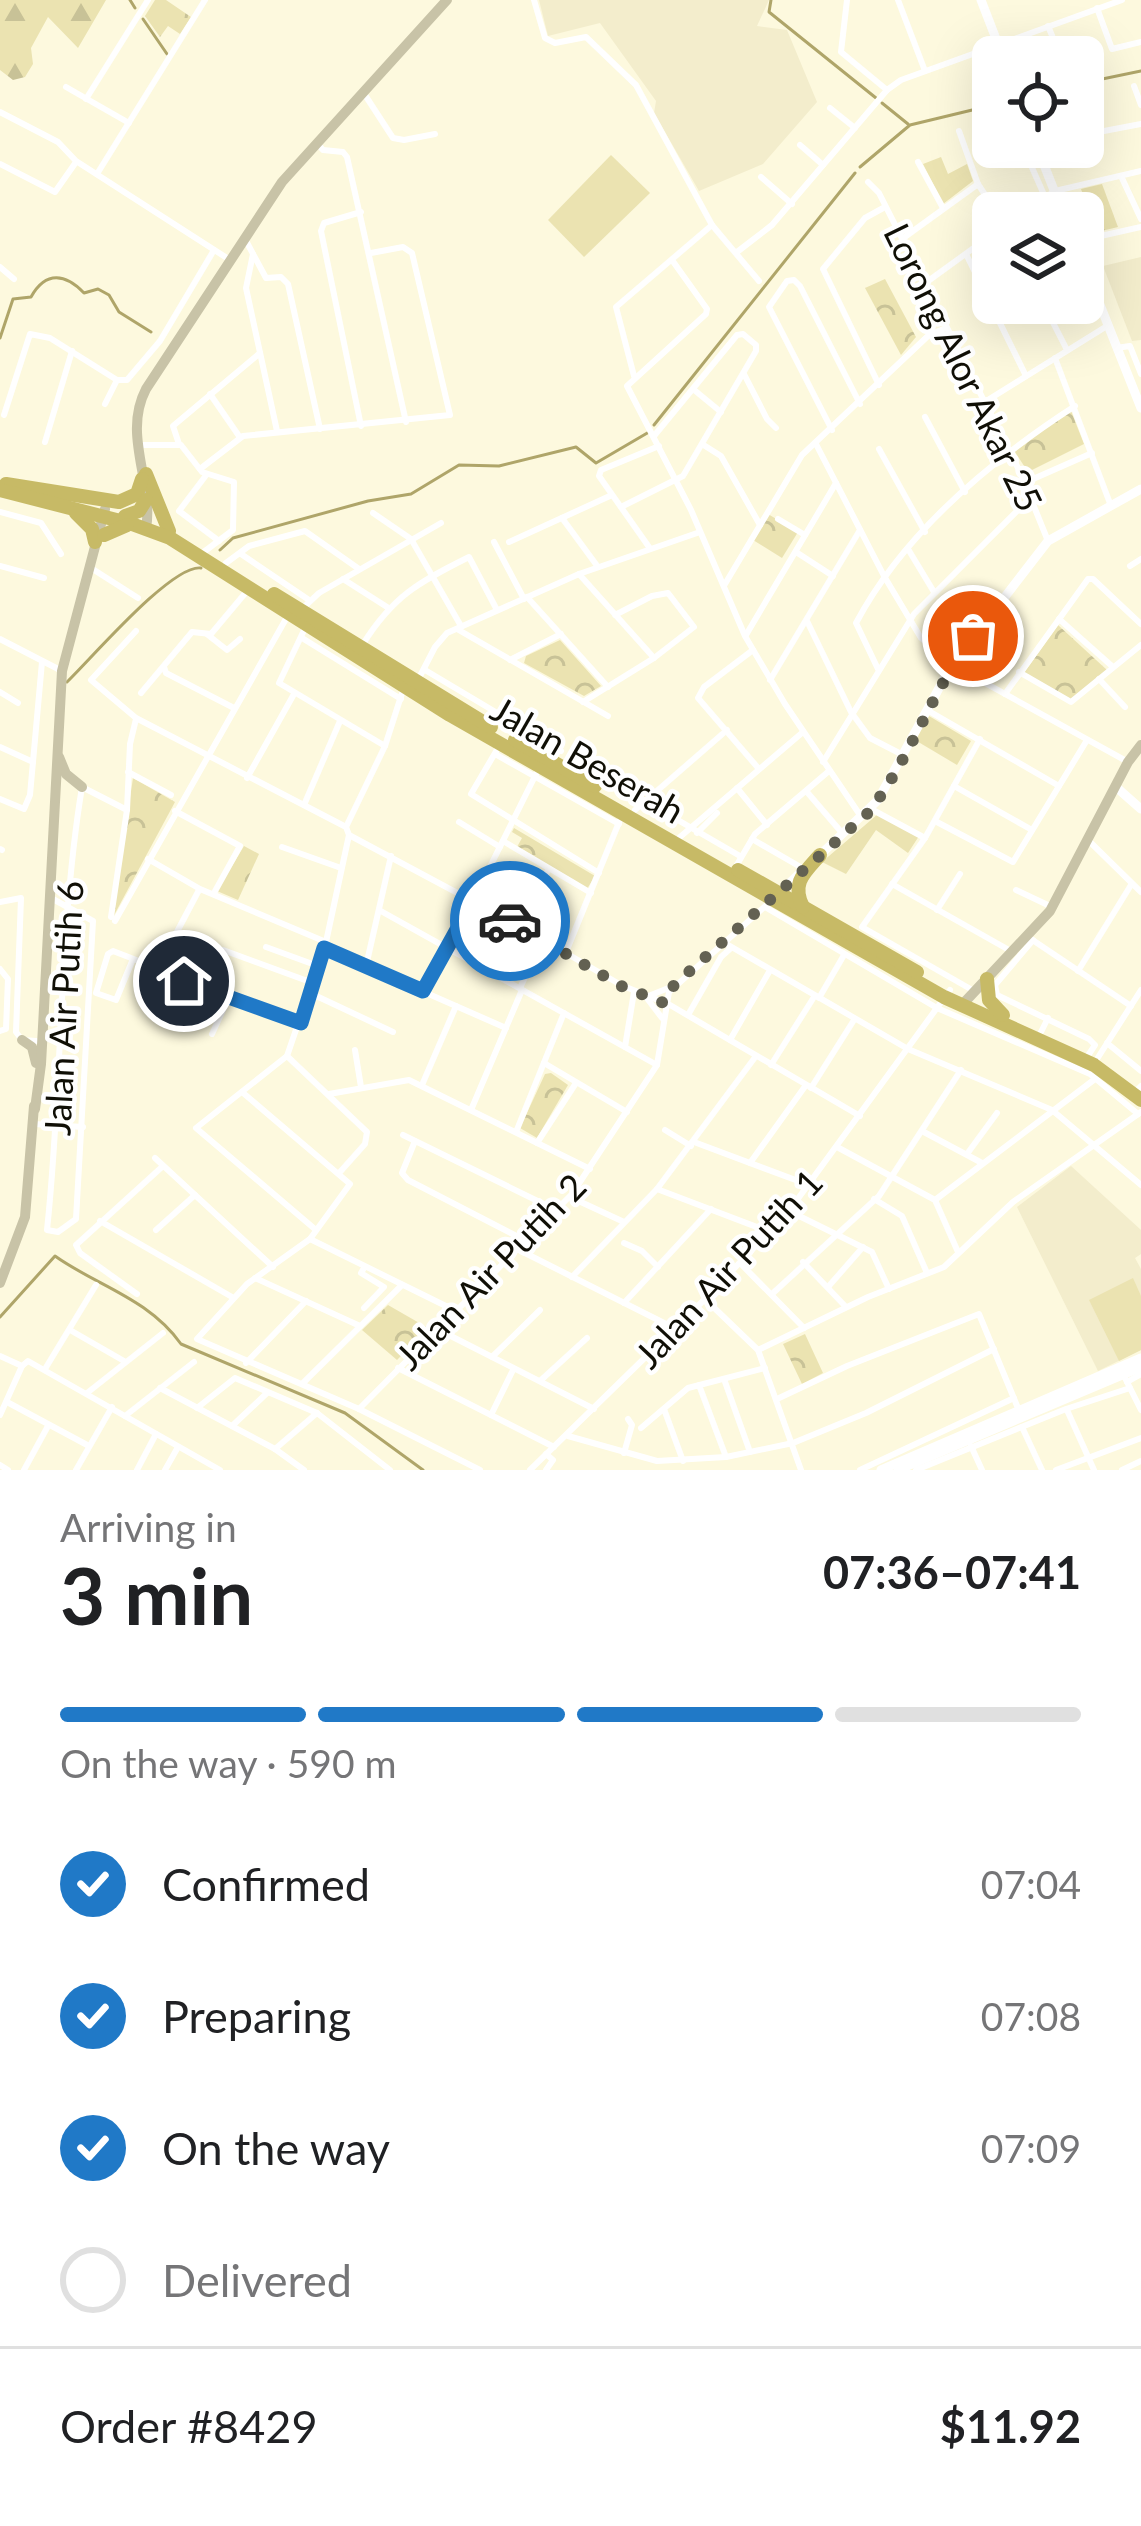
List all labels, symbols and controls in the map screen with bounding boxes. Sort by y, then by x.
map controls [972,36,1104,324]
button: locate [972,36,1104,168]
button: layers [972,192,1104,324]
street label: Lorong Alor Akar 25 [875,216,1053,518]
pin [922,585,1024,687]
icon: bag [940,603,1006,669]
street label: Jalan Beserah [484,686,692,832]
courier [450,861,570,981]
street label: Jalan Air Putih 6 [34,879,92,1137]
icon: car [477,888,543,954]
pin [133,930,235,1032]
icon: home [151,948,217,1014]
street label: Jalan Air Putih 1 [625,1160,831,1376]
street label: Jalan Air Putih 2 [386,1164,594,1378]
text: Arriving in [60,1504,237,1550]
text: 07:36–07:41 [823,1545,1081,1599]
text: 3 min [60,1548,253,1642]
text: On the way · 590 m [60,1740,397,1786]
icon: check [60,1851,126,1917]
text: Confirmed [162,1857,370,1911]
text: 07:04 [981,1861,1081,1907]
icon: check [60,1983,126,2049]
text: Preparing [162,1989,351,2043]
text: 07:08 [981,1993,1081,2039]
icon: check [60,2115,126,2181]
text: On the way [162,2121,390,2175]
text: 07:09 [981,2125,1081,2171]
text: Delivered [162,2253,352,2307]
text: Order #8429 [60,2399,318,2453]
text: $11.92 [940,2399,1081,2453]

